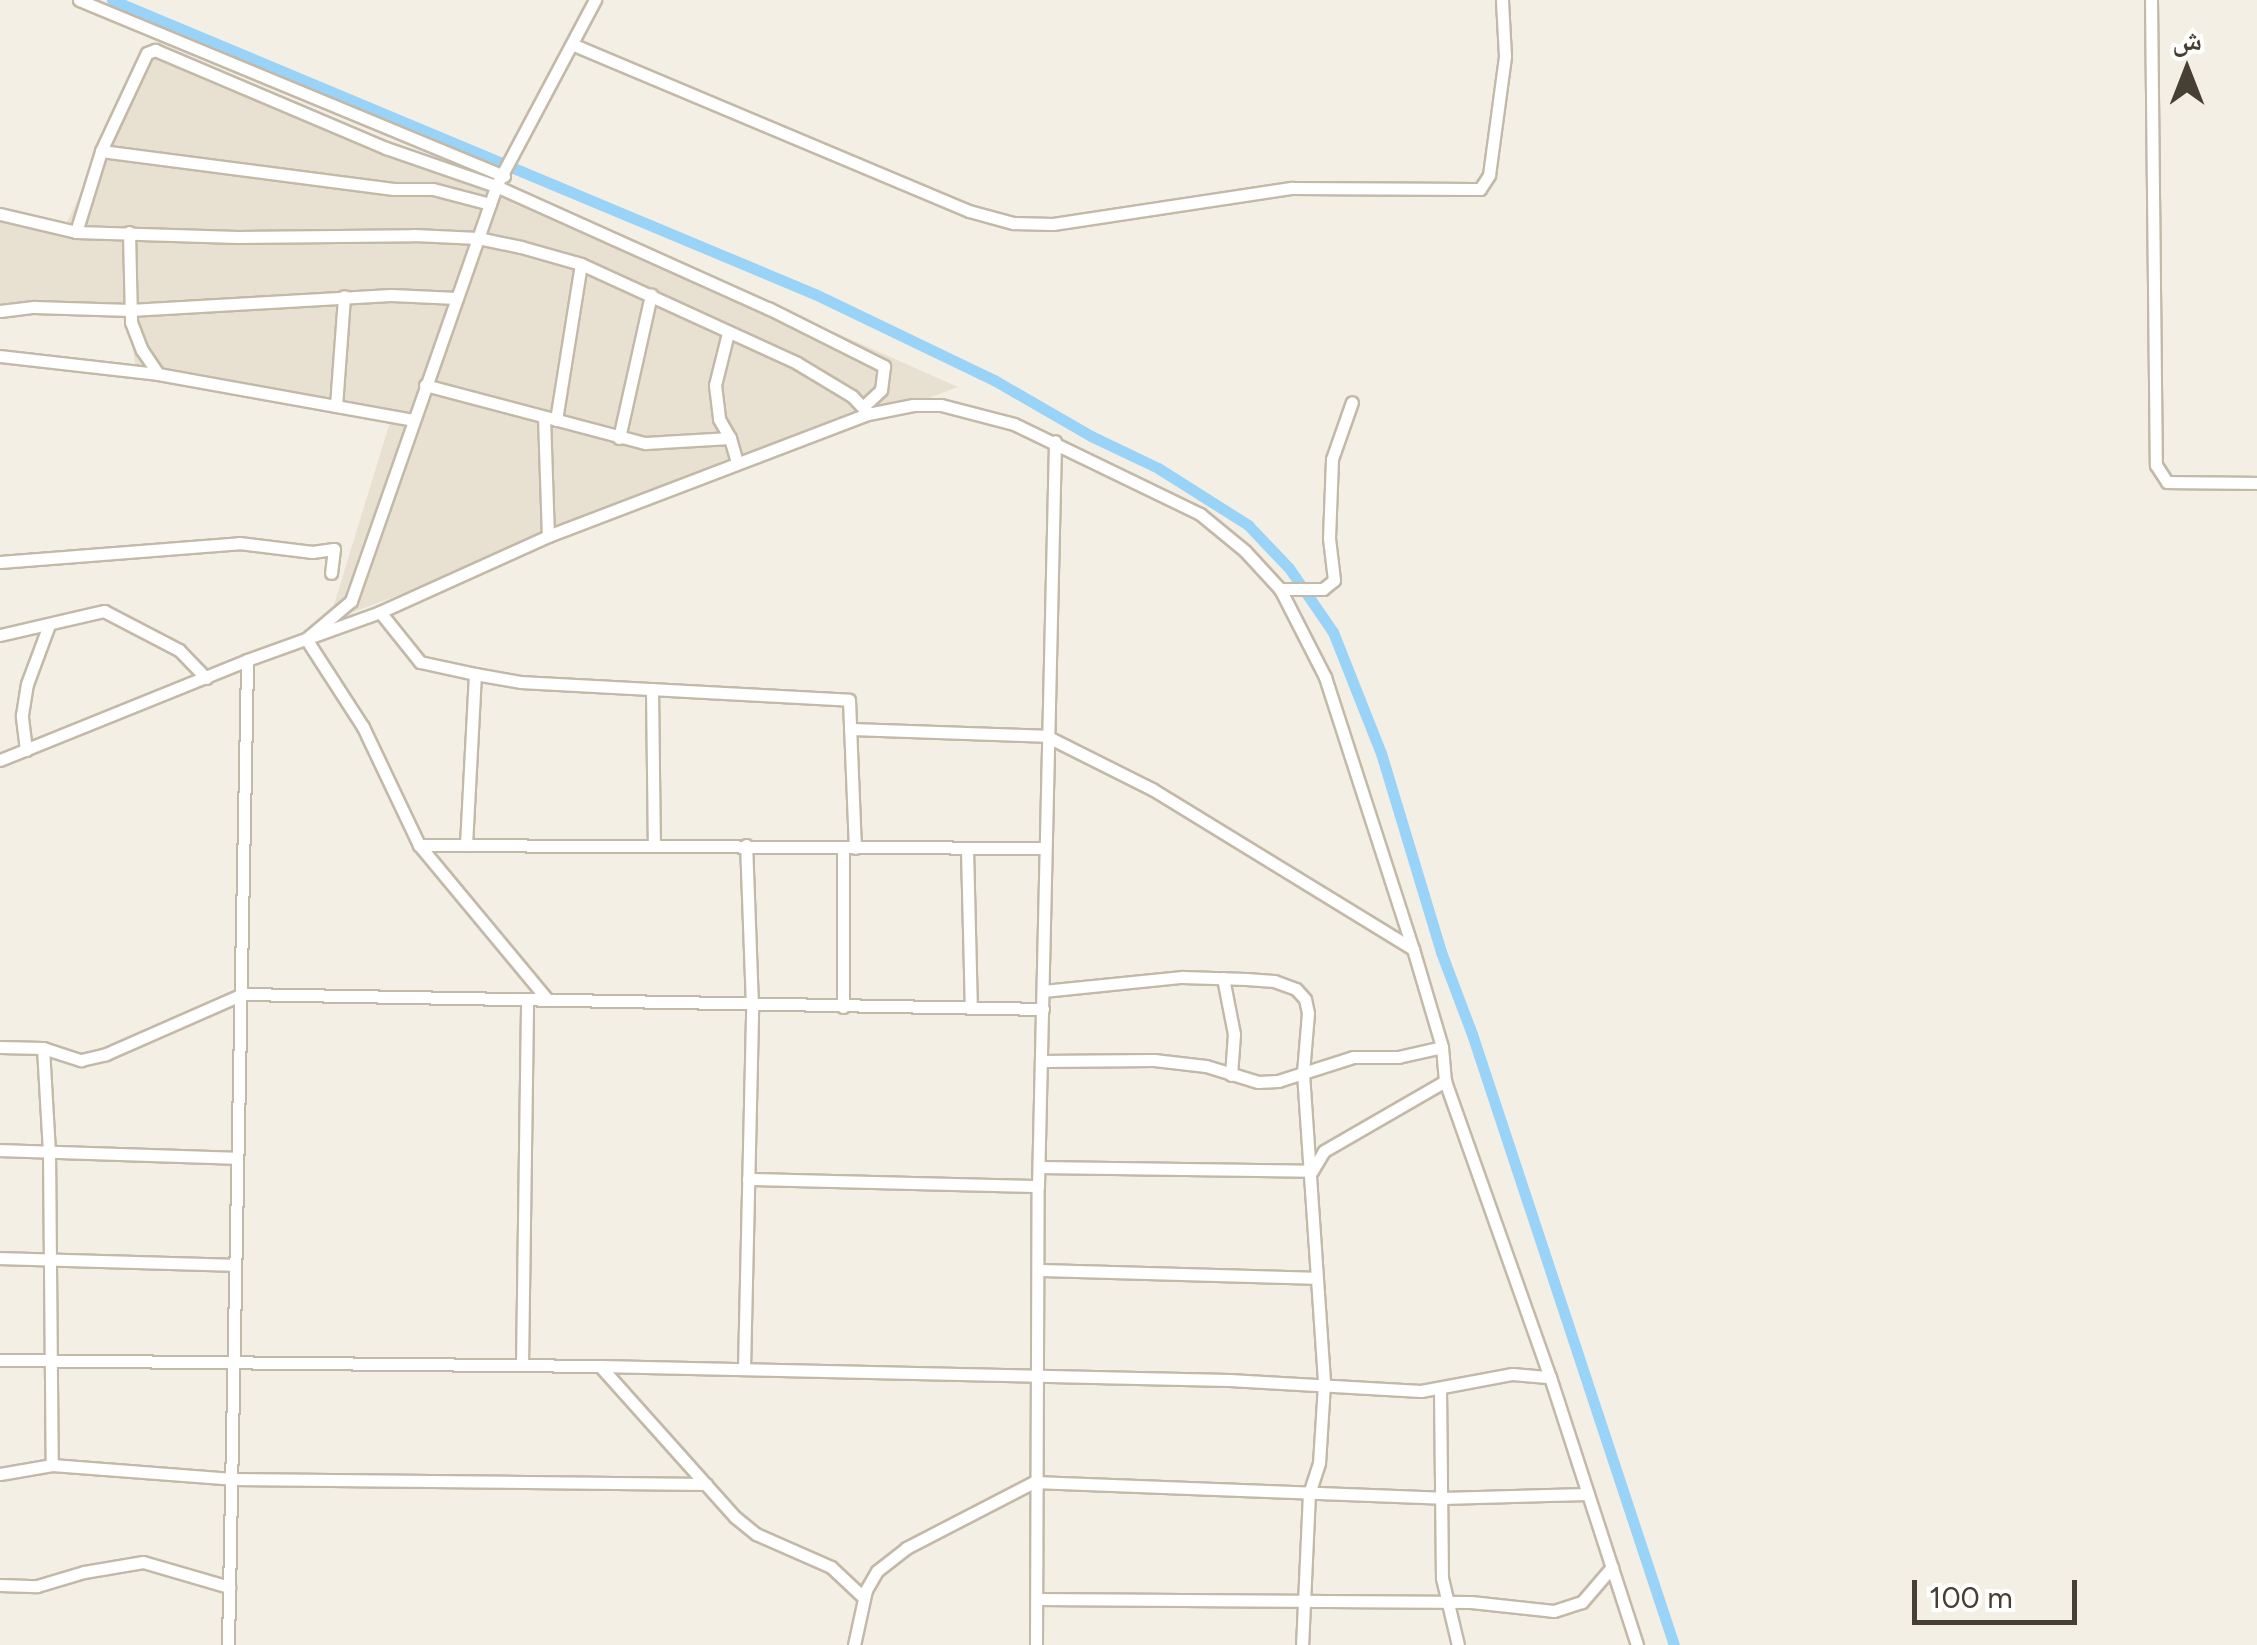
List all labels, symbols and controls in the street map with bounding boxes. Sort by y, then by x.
north arrow [2137,20,2237,120]
text: ش [2172,23,2202,57]
scale bar [1917,1560,2082,1622]
text: 100 m [1929,1579,2013,1616]

